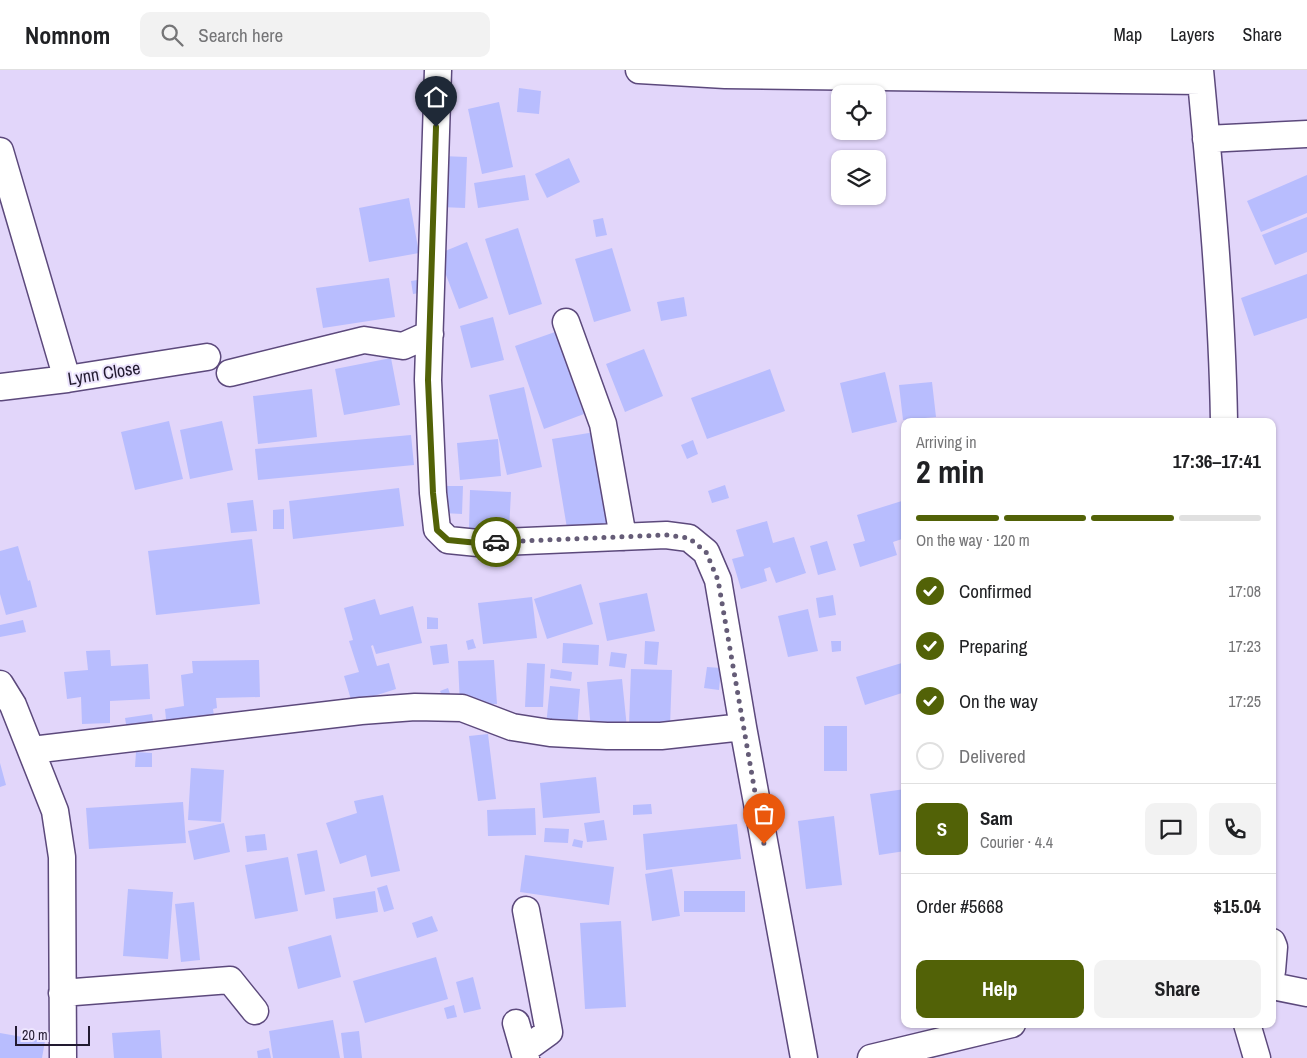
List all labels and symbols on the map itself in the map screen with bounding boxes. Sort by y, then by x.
pin [415,76,457,127]
street label: Lynn Close [66,355,142,391]
courier [471,517,521,567]
pin [743,793,785,844]
scale bar [15,1023,90,1046]

